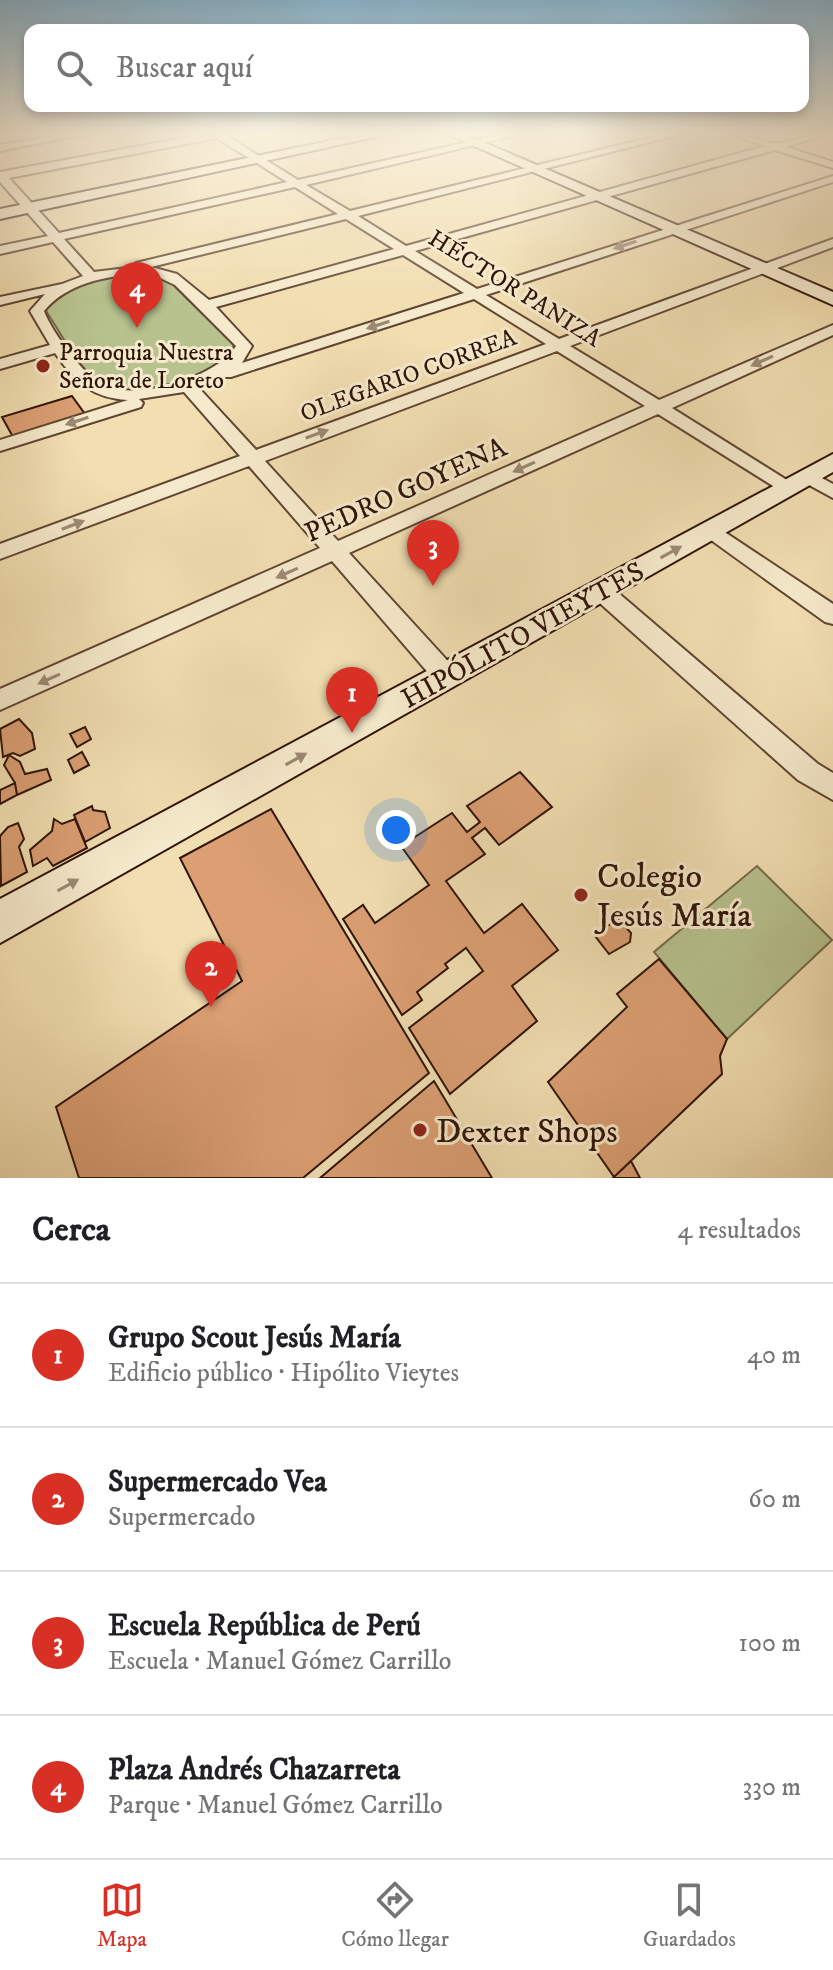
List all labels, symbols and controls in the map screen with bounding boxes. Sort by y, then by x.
search box [24,24,809,112]
icon: search [52,46,96,90]
text: Buscar aquí [116,50,253,87]
street label: HÉCTOR PANIZA [423,224,607,354]
one-way arrow [613,240,637,252]
pin: 4 [111,262,163,328]
one-way arrow [366,319,390,332]
street label: OLEGARIO CORREA [296,323,521,429]
place label: Parroquia Nuestra Señora de Loreto [59,338,234,396]
one-way arrow [750,354,774,368]
marker: Parroquia Nuestra Señora de Loreto [34,357,52,375]
one-way arrow [65,416,89,428]
one-way arrow [305,427,329,440]
street label: PEDRO GOYENA [299,430,513,551]
one-way arrow [512,460,536,474]
one-way arrow [61,518,85,531]
pin: 3 [407,520,459,586]
one-way arrow [659,545,682,559]
street label: HIPÓLITO VIEYTES [395,553,650,717]
one-way arrow [275,566,298,579]
pin: 1 [326,667,378,733]
one-way arrow [37,672,61,685]
one-way arrow [285,752,307,766]
your location [376,810,416,850]
place label: Colegio Jesús María [594,856,752,937]
one-way arrow [57,878,80,891]
marker: Colegio Jesús María [572,886,590,904]
pin: 2 [185,941,237,1007]
place label: Dexter Shops [436,1111,618,1153]
marker: Dexter Shops [411,1121,429,1139]
text: Cerca [32,1209,110,1251]
text: 4 resultados [677,1214,801,1247]
text: Grupo Scout Jesús María [108,1320,401,1357]
text: 1 [53,1339,63,1372]
text: 40 m [747,1339,801,1372]
text: Edificio público · Hipólito Vieytes [108,1357,459,1390]
text: Supermercado Vea [108,1464,327,1501]
text: 2 [52,1483,64,1516]
text: 60 m [748,1483,801,1516]
text: Supermercado [108,1501,255,1534]
text: Escuela República de Perú [108,1608,421,1645]
text: 3 [53,1627,63,1660]
text: 100 m [738,1627,801,1660]
text: Escuela · Manuel Gómez Carrillo [108,1645,451,1678]
text: Plaza Andrés Chazarreta [108,1752,400,1789]
text: 4 [51,1771,65,1804]
text: 330 m [743,1771,801,1804]
text: Parque · Manuel Gómez Carrillo [108,1789,443,1822]
tab: Mapa [97,1878,147,1953]
tab: Cómo llegar [341,1878,449,1953]
tab: Guardados [643,1878,736,1953]

